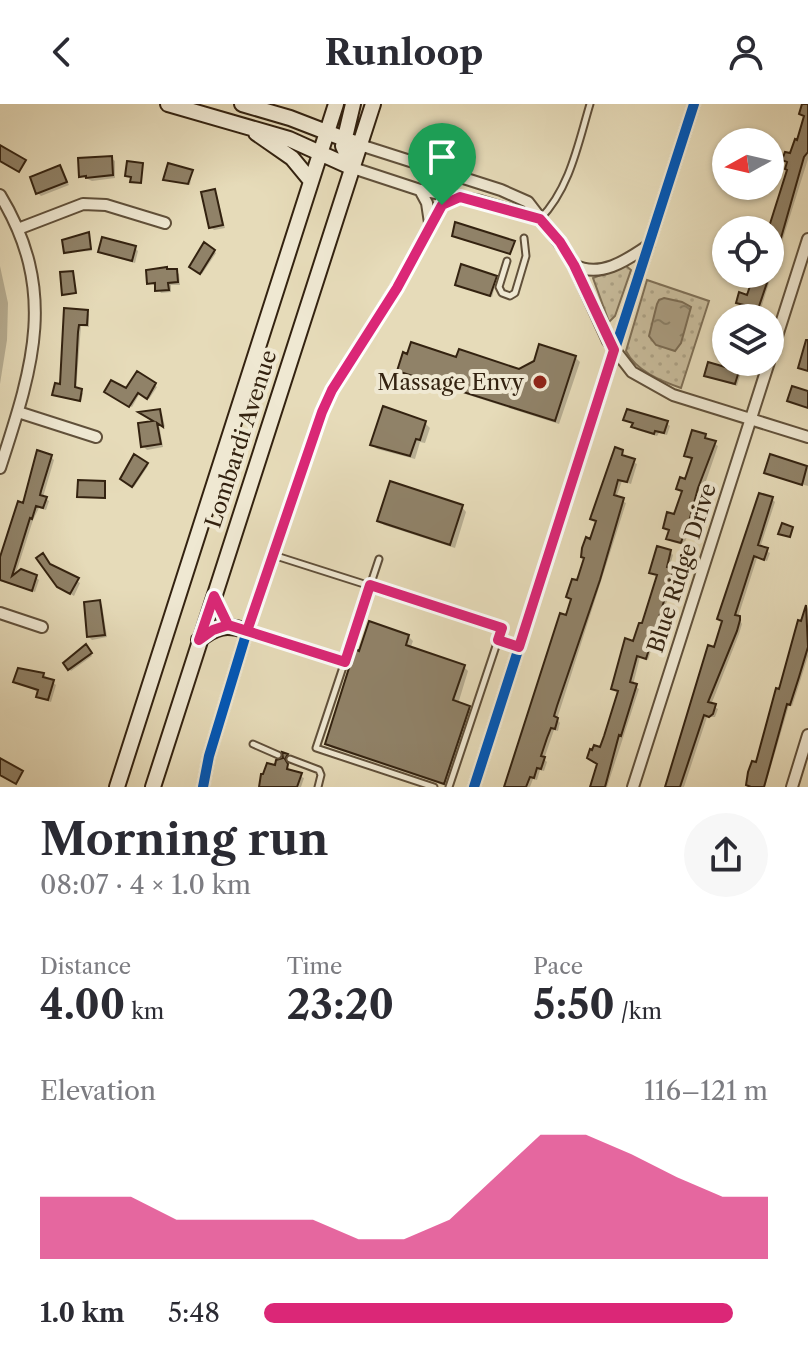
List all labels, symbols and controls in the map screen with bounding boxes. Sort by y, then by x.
icon: back [40,30,84,74]
text: Runloop [325,30,483,74]
icon: person [724,30,768,74]
pin [408,123,476,205]
north arrow [712,128,784,200]
map controls [712,128,784,376]
icon: arrive [420,135,464,179]
button: locate [712,216,784,288]
button: layers [712,304,784,376]
street label: Lombardi Avenue [199,347,283,531]
place label: Massage Envy [377,369,525,396]
marker: Massage Envy [531,373,549,391]
street label: Blue Ridge Drive [642,480,722,656]
text: Morning run [40,812,329,866]
button: share [684,813,768,897]
text: 08:07 · 4 × 1.0 km [40,869,251,901]
text: Distance [40,953,131,980]
text: Time [287,953,342,980]
text: Pace [533,953,583,980]
text: 4.00 [40,980,125,1029]
text: 23:20 [287,980,394,1029]
text: 5:50 [533,980,615,1029]
text: km [125,998,164,1025]
text: /km [615,998,662,1025]
text: Elevation [40,1075,156,1107]
text: 116–121 m [644,1075,768,1107]
text: 1.0 km [40,1297,125,1329]
text: 5:48 [168,1297,220,1329]

